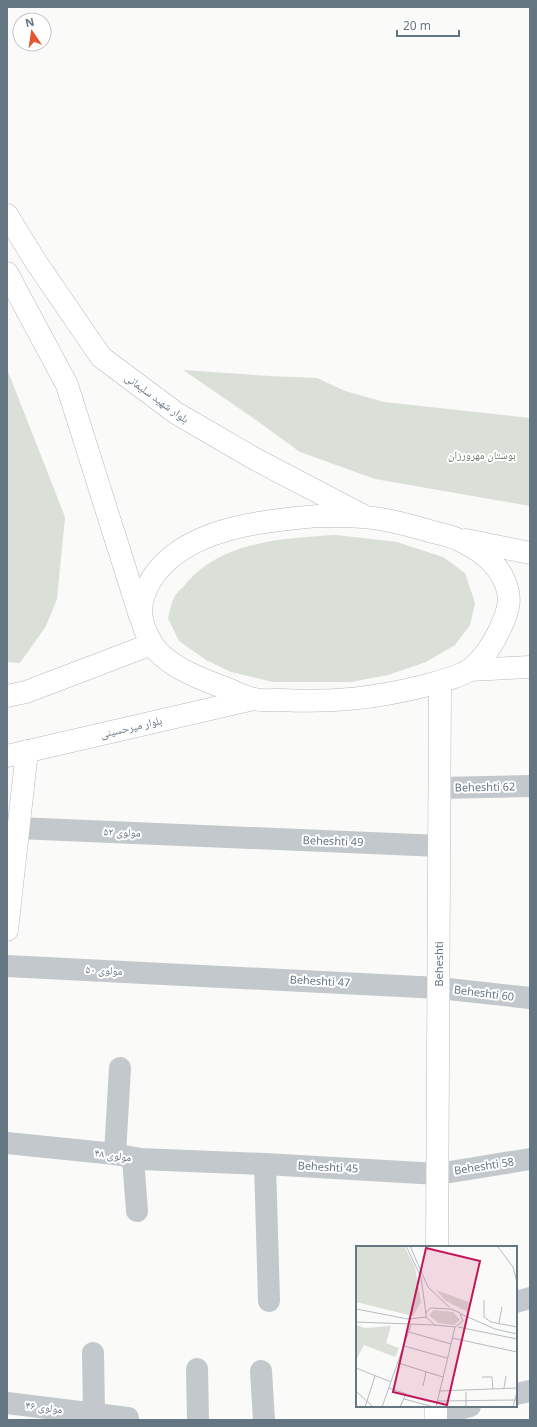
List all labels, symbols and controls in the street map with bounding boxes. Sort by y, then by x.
north arrow [12,12,52,52]
scale bar [397,12,459,38]
text: N [24,13,36,30]
text: 20 m [403,17,431,34]
street label: بلوار شهید سلیمانی [122,369,192,426]
park label: بوستان مهرورزان [448,447,516,462]
street label: بلوار میرحسینی [98,712,163,741]
street label: Beheshti 62 [455,778,515,795]
street label: مولوی ۵۲ [103,823,141,840]
street label: Beheshti 49 [302,832,364,849]
street label: Beheshti [431,941,446,987]
street label: مولوی ۵۰ [85,961,123,978]
street label: Beheshti 47 [289,971,351,990]
street label: Beheshti 60 [453,981,515,1004]
street label: مولوی ۴۸ [94,1144,133,1165]
street label: Beheshti 58 [453,1153,515,1178]
street label: Beheshti 45 [297,1157,359,1176]
inset map [356,1246,517,1407]
street label: مولوی ۴۶ [25,1397,63,1416]

